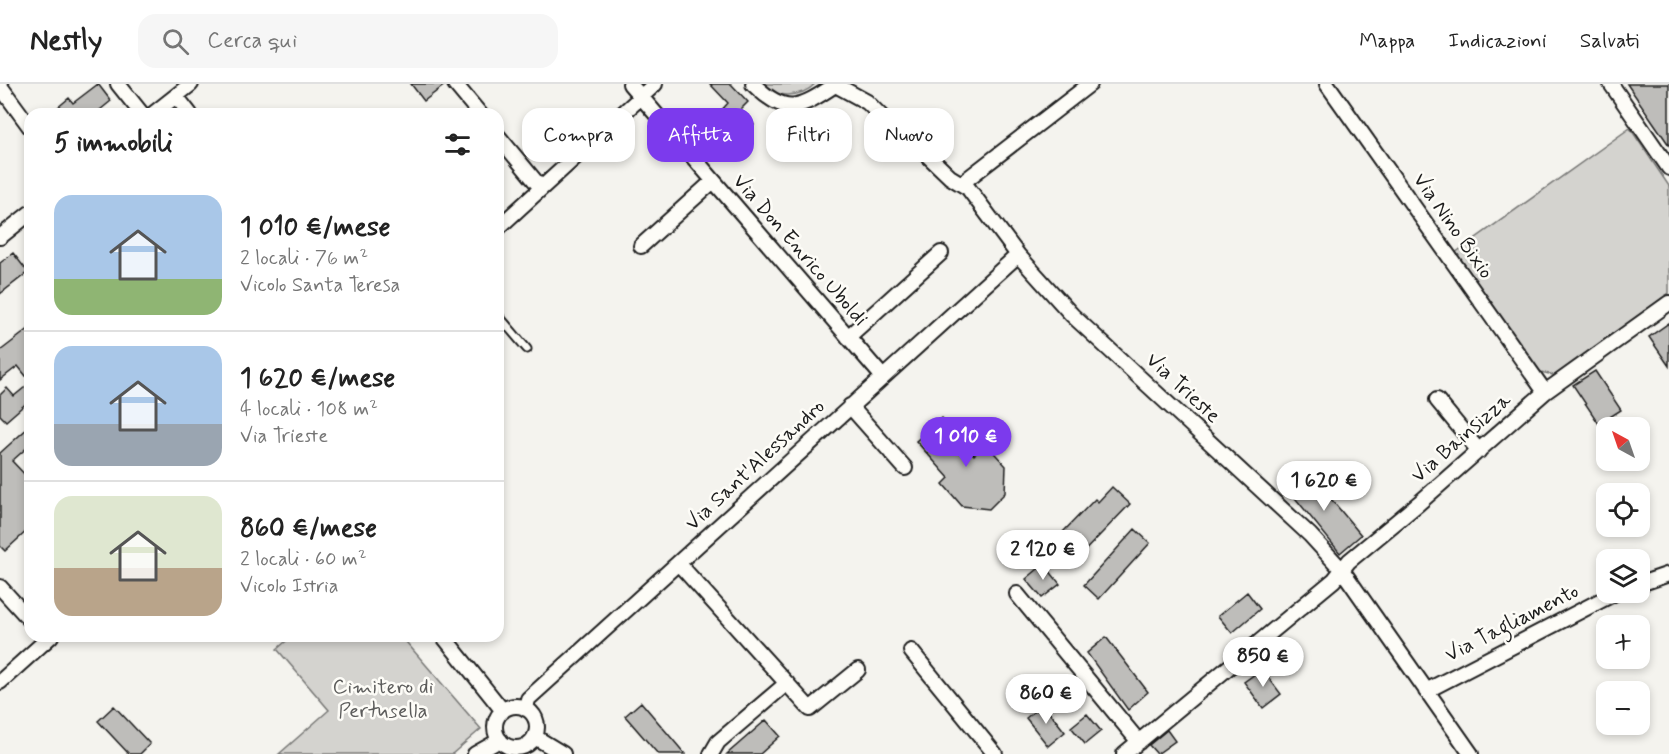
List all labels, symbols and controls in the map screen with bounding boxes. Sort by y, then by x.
search box [138,14,558,68]
text: Nestly [30,23,102,60]
icon: search [159,25,192,58]
text: Cerca qui [207,27,297,55]
text: Mappa [1359,27,1415,55]
text: Indicazioni [1448,27,1547,55]
text: Salvati [1580,27,1639,55]
chip: Compra [522,108,635,162]
chip: Affitta [647,108,754,162]
chip: Filtri [766,108,852,162]
chip: Nuovo [864,108,954,162]
text: 5 immobili [54,127,173,161]
icon: filters [441,128,474,161]
street label: Via Nino Bixio [1406,167,1500,285]
street label: Via Don Enrico Uboldi [726,168,874,332]
text: 1 010 €/mese [240,211,390,245]
icon: home [102,219,174,291]
text: 2 locali · 76 m² [240,245,368,272]
text: Vicolo Santa Teresa [240,272,400,299]
street label: Via Trieste [1140,346,1226,430]
text: 1 620 €/mese [240,362,395,396]
icon: home [102,370,174,442]
street label: Via Bainsizza [1405,387,1517,489]
street label: Via Sant'Alessandro [679,393,831,537]
text: 4 locali · 108 m² [240,396,378,423]
pin: 1 010 € [911,417,1021,468]
north arrow [1596,417,1650,471]
map controls [1596,417,1650,735]
text: Via Trieste [240,423,328,450]
text: 1 010 € [934,423,998,450]
pin: 1 620 € [1269,461,1379,512]
text: 1 620 € [1290,467,1358,494]
button: locate [1596,483,1650,537]
text: 860 €/mese [240,512,377,546]
icon: home [102,520,174,592]
pin: 2 120 € [988,530,1098,581]
text: 2 120 € [1010,536,1076,563]
text: 2 locali · 60 m² [240,546,367,573]
button: layers [1596,549,1650,603]
text: Vicolo Istria [240,573,338,600]
street label: Via Tagliamento [1440,577,1585,671]
button: + [1596,615,1650,669]
pin: 850 € [1221,637,1305,688]
text: 850 € [1237,643,1289,670]
park label: Cimitero di Pertusella [333,673,434,725]
pin: 860 € [1004,674,1088,725]
text: 860 € [1020,680,1072,707]
button: − [1596,681,1650,735]

